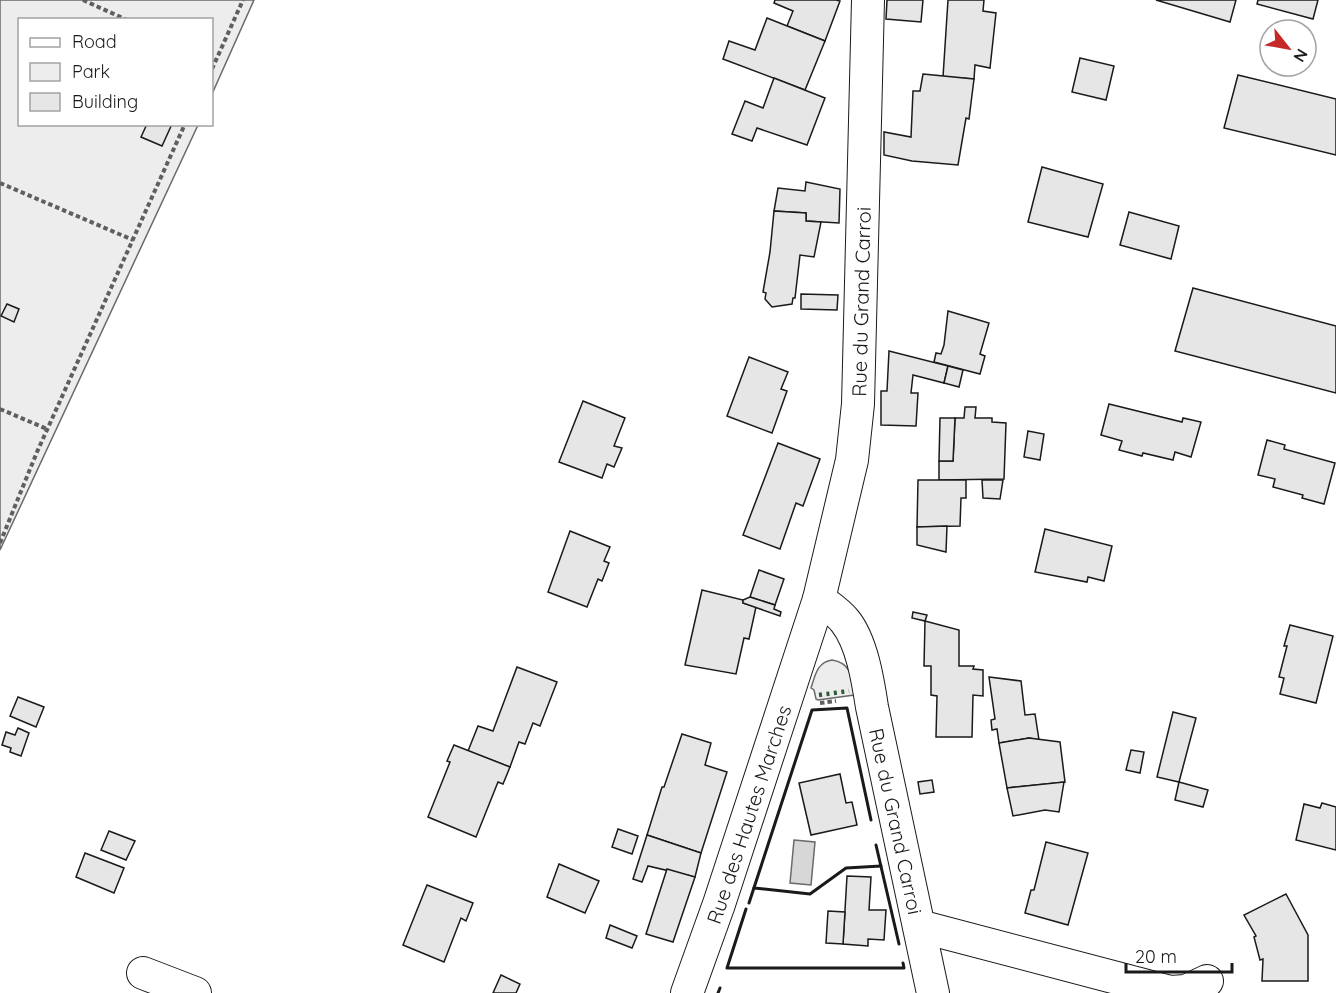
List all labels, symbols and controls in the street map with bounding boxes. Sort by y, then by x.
legend [18,18,213,126]
north arrow [1258,18,1318,78]
text: Road [72,30,117,53]
text: N [1289,46,1312,66]
text: Park [72,60,110,83]
text: Building [72,90,138,113]
street label: Rue du Grand Carroi [846,207,875,397]
street label: Rue des Hautes Marches [701,702,796,927]
street label: Rue du Grand Carroi [864,726,928,917]
scale bar [1126,936,1232,974]
text: 20 m [1135,945,1177,968]

